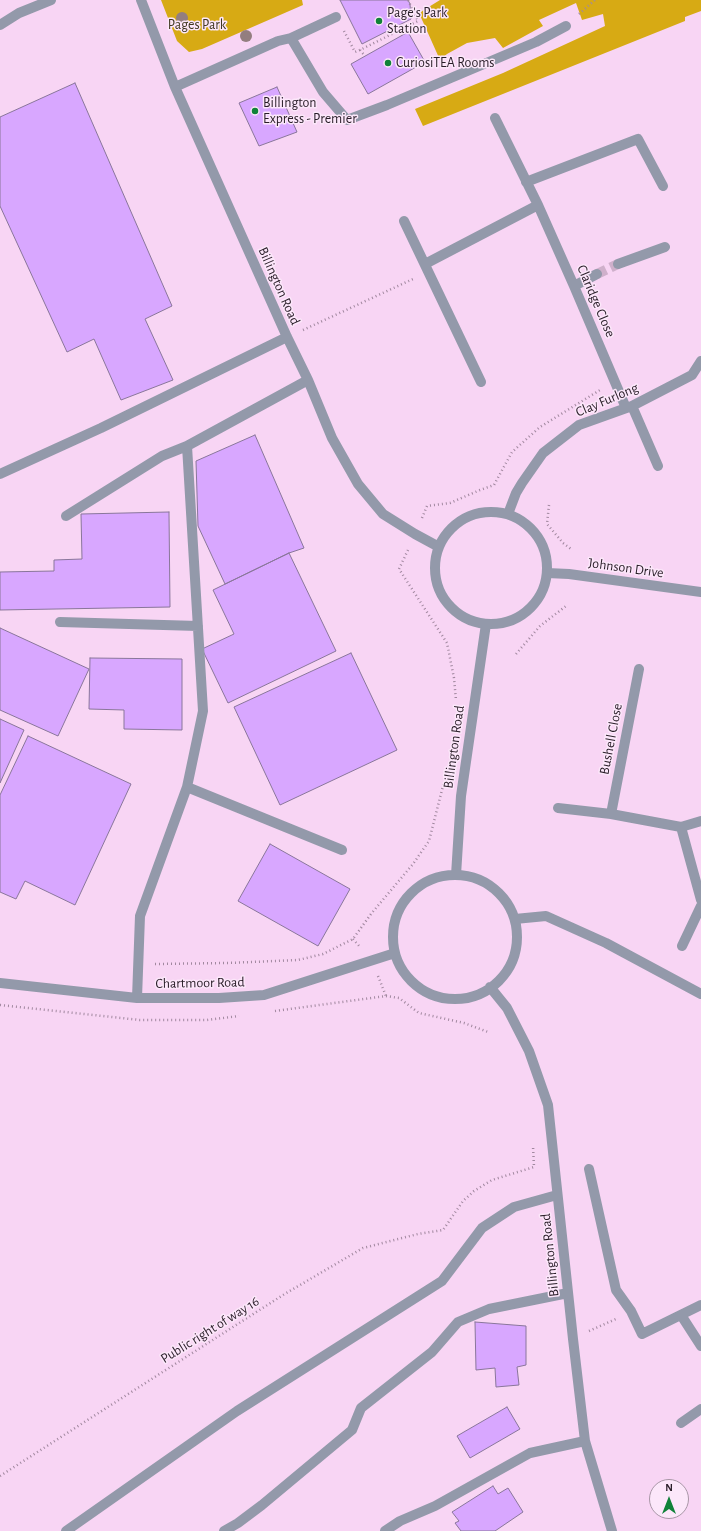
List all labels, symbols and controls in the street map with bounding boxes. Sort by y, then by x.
place label: Page's Park Station [387,5,447,38]
marker: Page's Park Station [374,16,384,26]
park label: Pages Park [168,17,226,33]
place label: CuriosiTEA Rooms [396,55,495,71]
marker: CuriosiTEA Rooms [383,58,393,68]
place label: Billington Express - Premier [263,95,357,128]
marker: Billington Express - Premier [250,106,260,116]
street label: Billington Road [254,244,304,328]
street label: Claridge Close [573,262,619,340]
street label: Clay Furlong [573,379,641,421]
street label: Johnson Drive [587,554,665,582]
street label: Bushell Close [596,702,626,776]
street label: Billington Road [440,704,468,790]
street label: Chartmoor Road [155,974,245,992]
street label: Billington Road [537,1213,563,1297]
street label: Public right of way 16 [158,1293,262,1367]
north arrow [649,1479,689,1519]
text: N [665,1482,673,1493]

